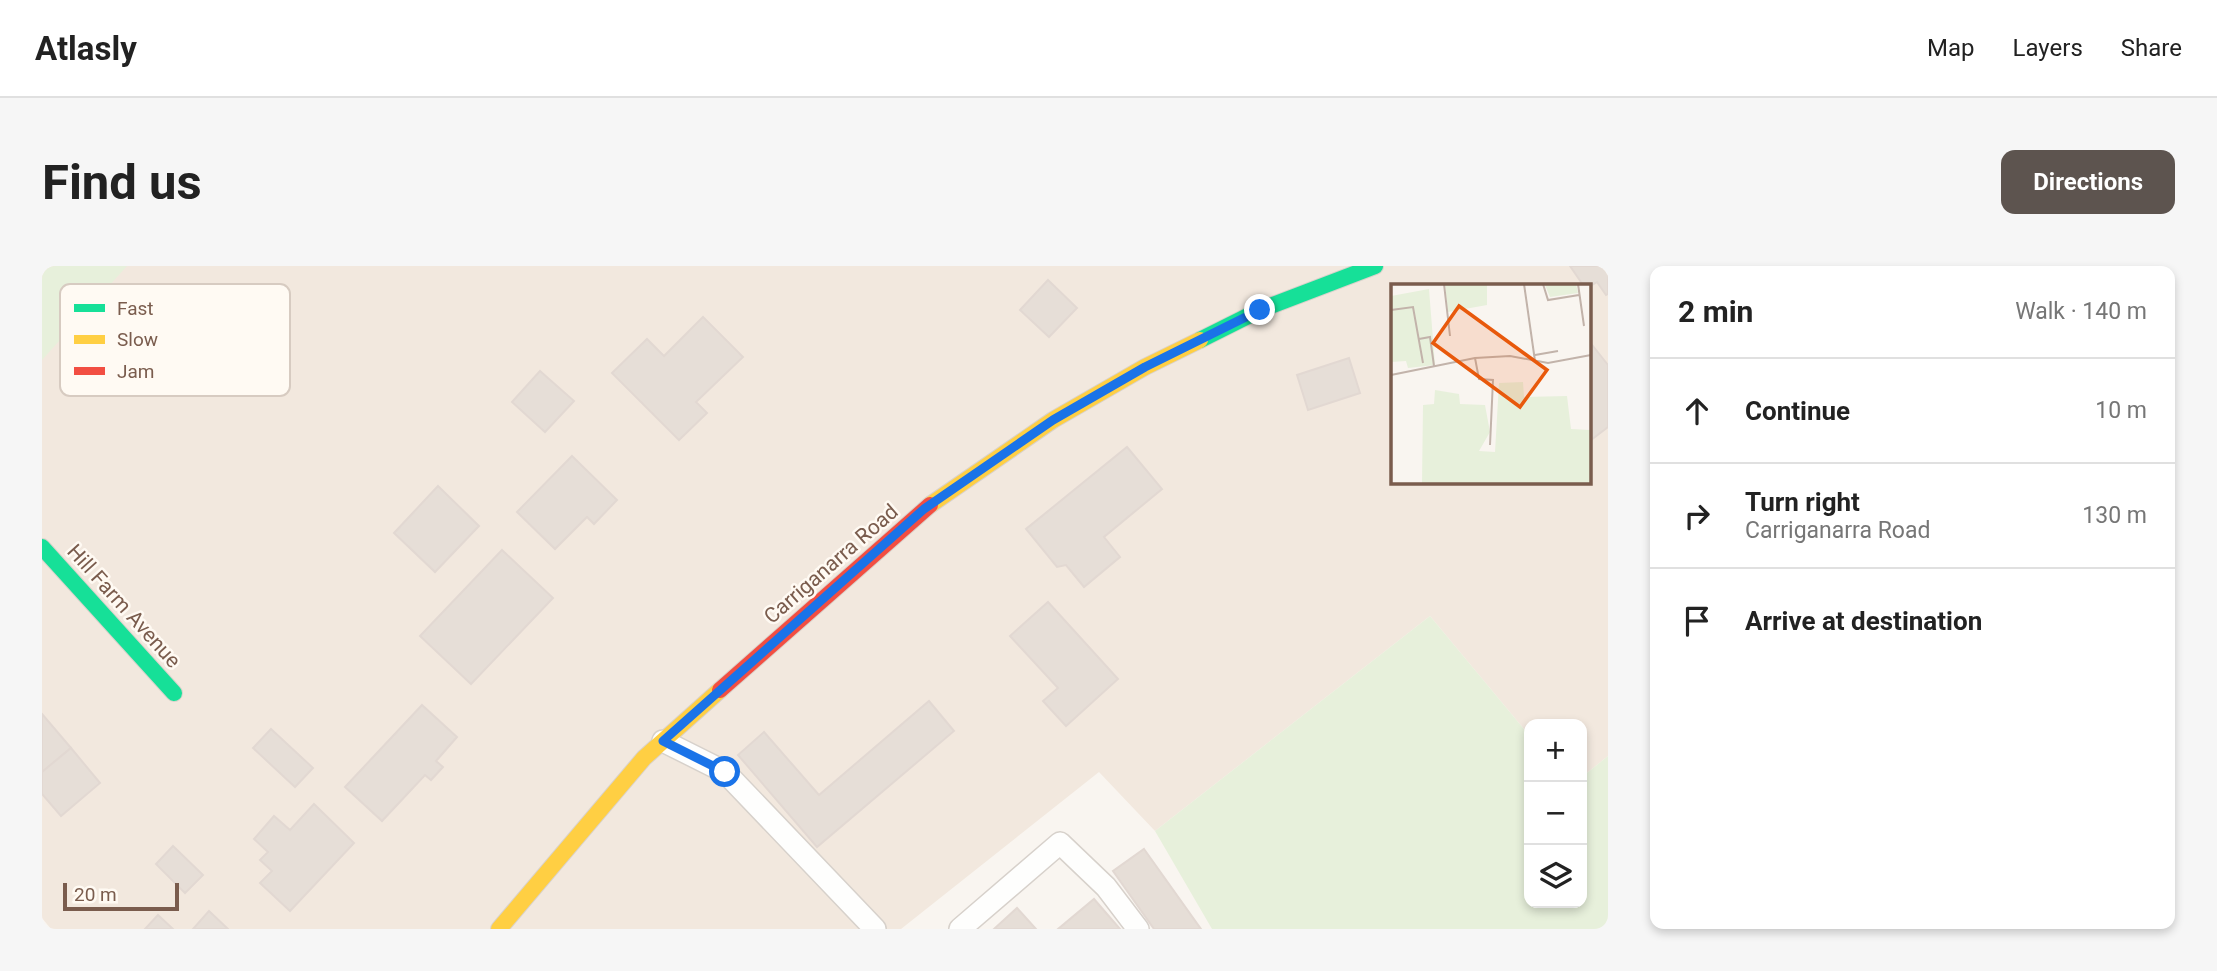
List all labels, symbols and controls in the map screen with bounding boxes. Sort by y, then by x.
text: Atlasly [35,29,137,68]
text: Map [1927,34,1975,62]
text: Layers [2013,34,2083,62]
text: Share [2121,34,2182,62]
button: Directions [2001,150,2175,214]
text: Find us [42,154,202,211]
legend [60,284,290,396]
inset map [1391,284,1590,483]
route end [1244,294,1275,325]
text: 2 min [1678,294,1753,329]
text: Fast [117,297,154,320]
text: Walk · 140 m [2015,298,2147,325]
text: Slow [117,328,158,351]
text: Jam [117,360,154,383]
icon: ahead [1678,392,1716,430]
text: Continue [1745,396,1850,426]
text: 10 m [2095,397,2147,424]
text: Turn right [1745,487,1860,517]
icon: right [1678,497,1716,535]
street label: Carriganarra Road [759,499,903,629]
text: 130 m [2082,502,2147,529]
text: Carriganarra Road [1745,517,1930,544]
street label: Hill Farm Avenue [62,539,186,673]
icon: arrive [1678,602,1716,640]
text: Arrive at destination [1745,606,1982,636]
map controls [1524,719,1587,908]
button: + [1524,719,1587,782]
route start [709,756,740,787]
button: − [1524,782,1587,845]
button: layers [1524,845,1587,908]
scale bar [63,880,178,912]
text: 20 m [74,883,117,906]

